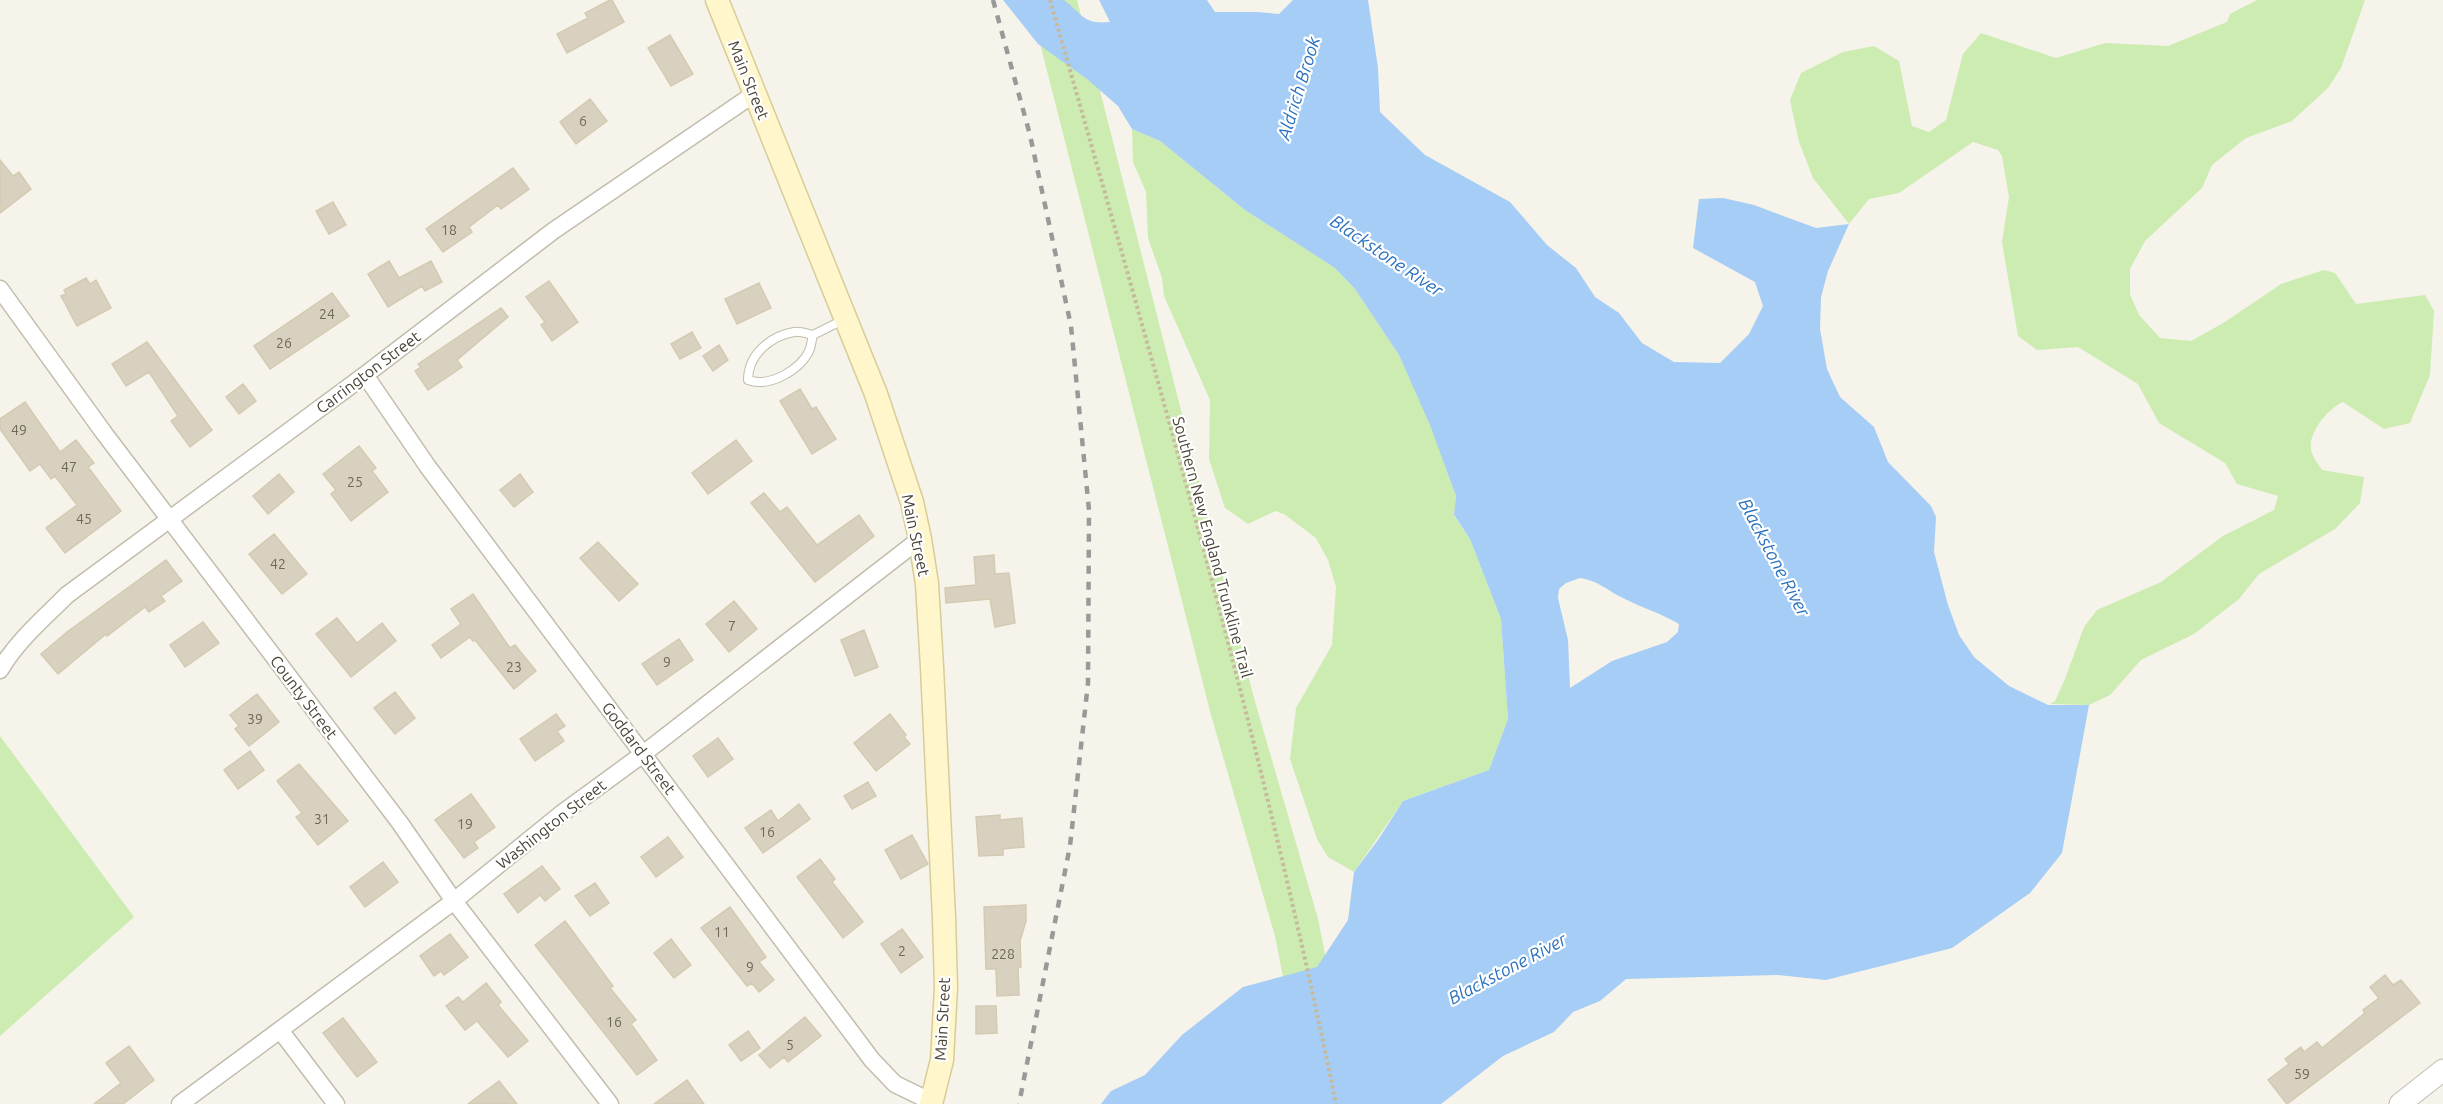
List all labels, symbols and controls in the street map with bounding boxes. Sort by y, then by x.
water label: Aldrich Brook [1273,33,1323,143]
street label: Main Street [725,38,773,123]
house number: 6 [579,113,587,129]
water label: Blackstone River [1327,210,1448,301]
house number: 18 [441,222,457,238]
house number: 24 [319,306,335,322]
street label: Carrington Street [312,327,424,417]
house number: 26 [276,335,292,351]
street label: Southern New England Trunkline Trail [1169,415,1257,679]
house number: 49 [11,422,27,438]
house number: 47 [61,459,77,475]
house number: 25 [347,474,363,490]
street label: Main Street [899,492,934,578]
water label: Blackstone River [1735,494,1815,621]
house number: 45 [76,511,92,527]
house number: 42 [270,556,286,572]
house number: 7 [728,618,736,634]
street label: County Street [267,652,342,743]
house number: 9 [663,654,671,670]
house number: 23 [506,659,522,675]
street label: Goddard Street [599,698,680,798]
house number: 39 [247,711,263,727]
street label: Washington Street [493,775,610,872]
house number: 31 [314,811,330,827]
house number: 19 [457,816,473,832]
house number: 16 [759,824,775,840]
house number: 11 [714,924,730,940]
water label: Blackstone River [1444,928,1571,1008]
house number: 2 [898,943,906,959]
house number: 228 [991,946,1015,962]
house number: 9 [746,959,754,975]
street label: Main Street [931,976,953,1061]
house number: 16 [606,1014,622,1030]
house number: 5 [786,1037,794,1053]
house number: 59 [2294,1066,2310,1082]

